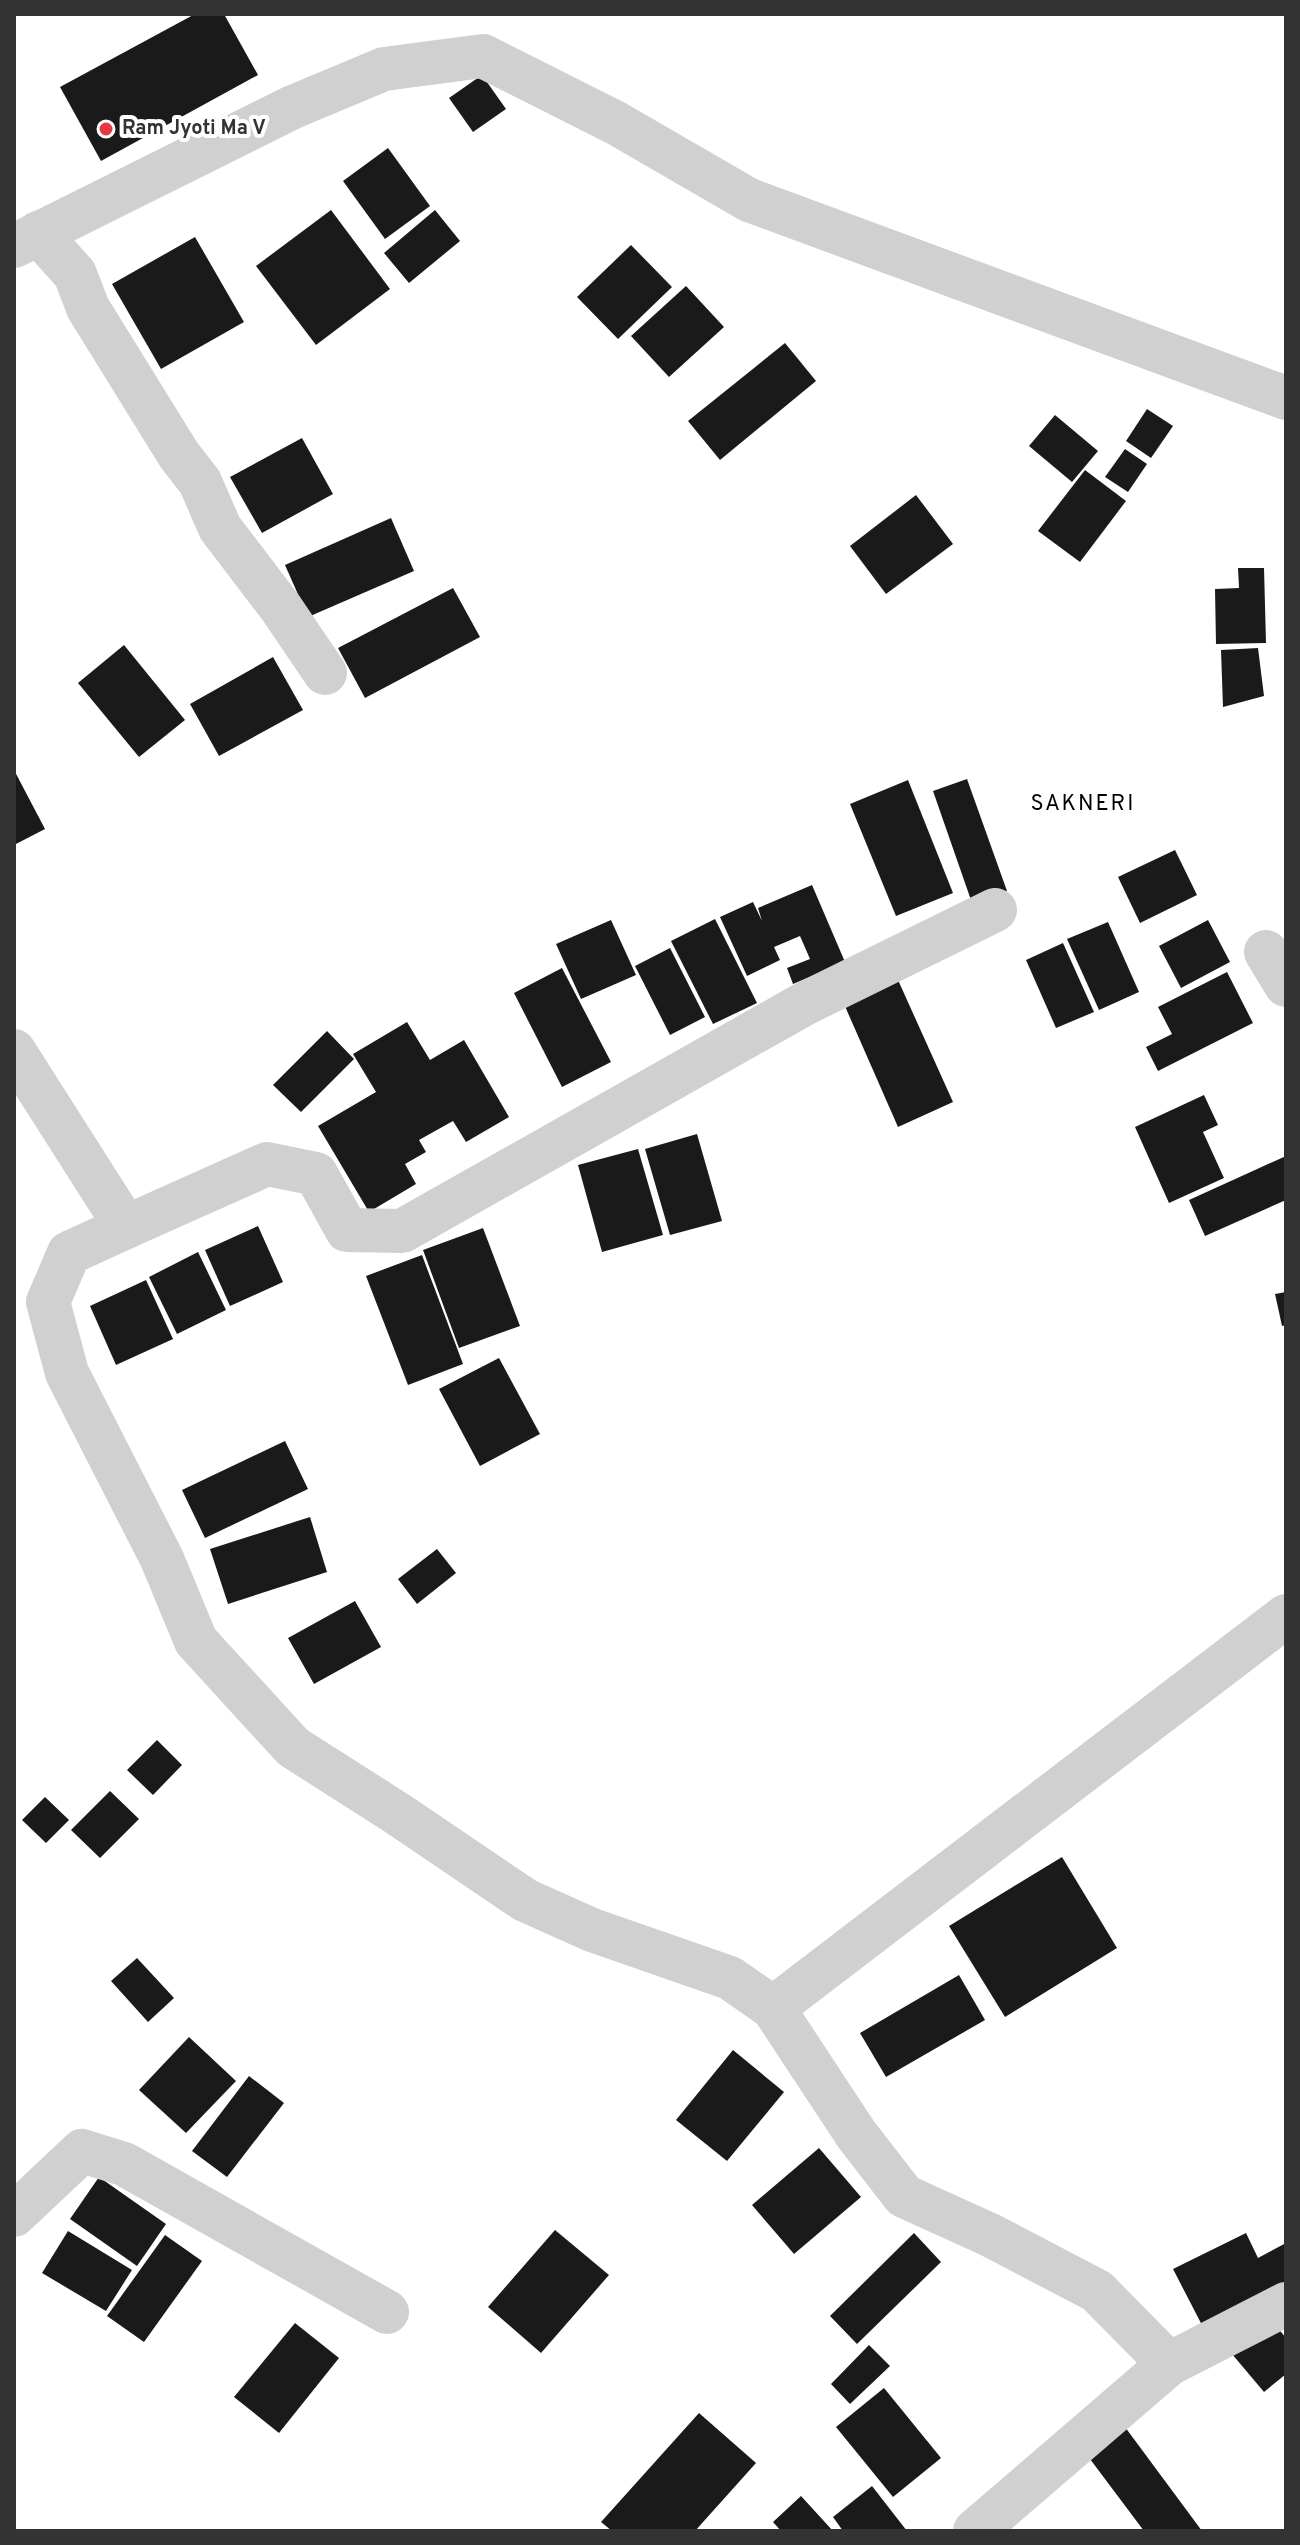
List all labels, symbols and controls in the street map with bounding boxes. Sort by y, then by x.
place label: Ram Jyoti Ma V [122,116,266,142]
marker: Ram Jyoti Ma V [97,120,115,138]
district label: SAKNERI [1031,791,1135,818]

